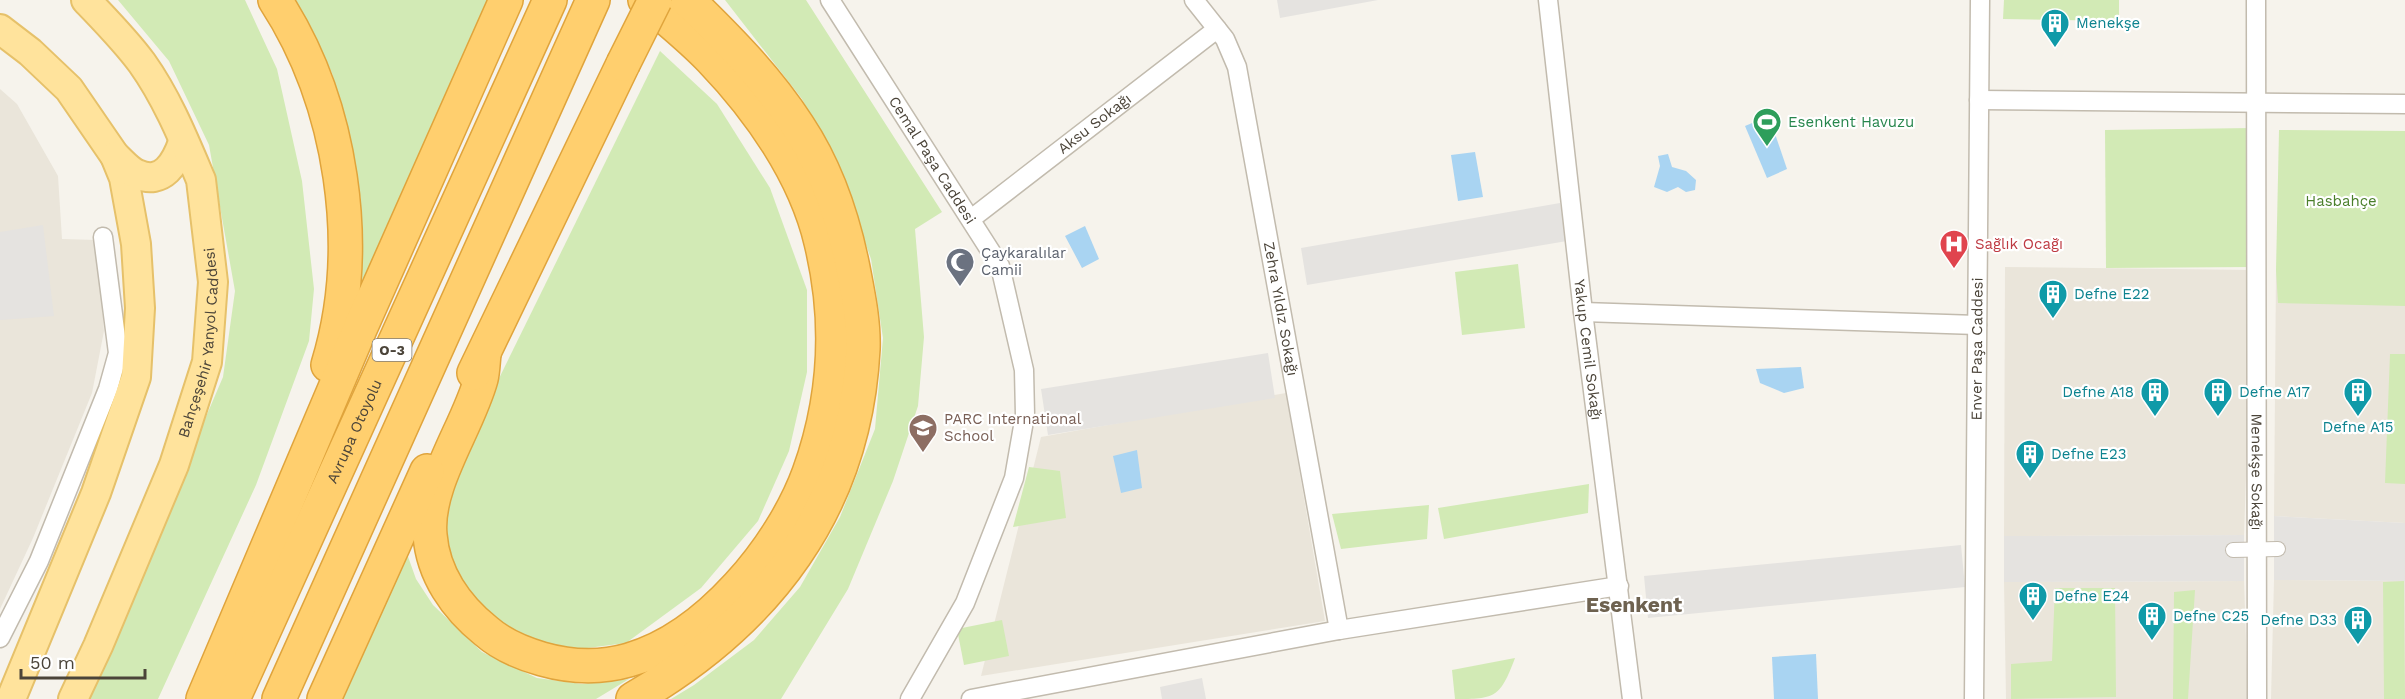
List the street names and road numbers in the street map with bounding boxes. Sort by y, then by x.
street label: Aksu Sokağı [1054,90,1135,158]
street label: Cemal Paşa Caddesi [885,93,980,227]
street label: Zehra Yıldız Sokağı [1260,240,1302,377]
street label: Bahçeşehir Yanyol Caddesi [174,247,222,440]
street label: Enver Paşa Caddesi [1967,277,1987,421]
street label: Yakup Cemil Sokağı [1570,278,1606,421]
road number: O-3 [372,339,412,361]
street label: Avrupa Otoyolu [323,376,386,486]
street label: Menekşe Sokağı [2248,414,2266,530]

